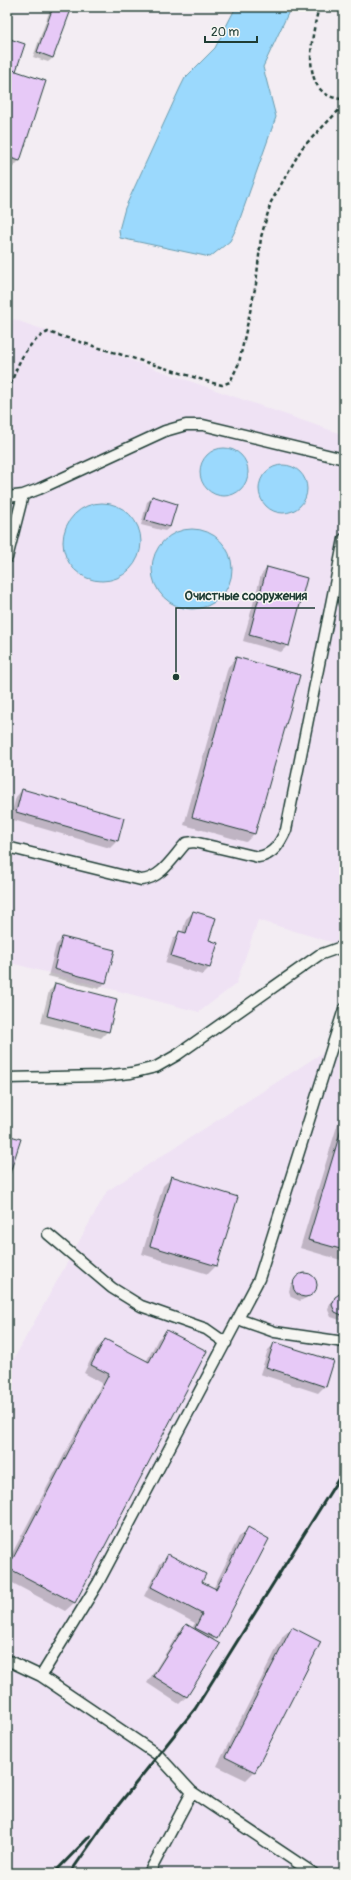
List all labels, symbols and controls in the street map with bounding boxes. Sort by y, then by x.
scale bar [205,18,257,44]
text: 20 m [211,25,240,40]
callout: Очистные сооружения [176,583,315,608]
text: Очистные сооружения [185,588,307,604]

